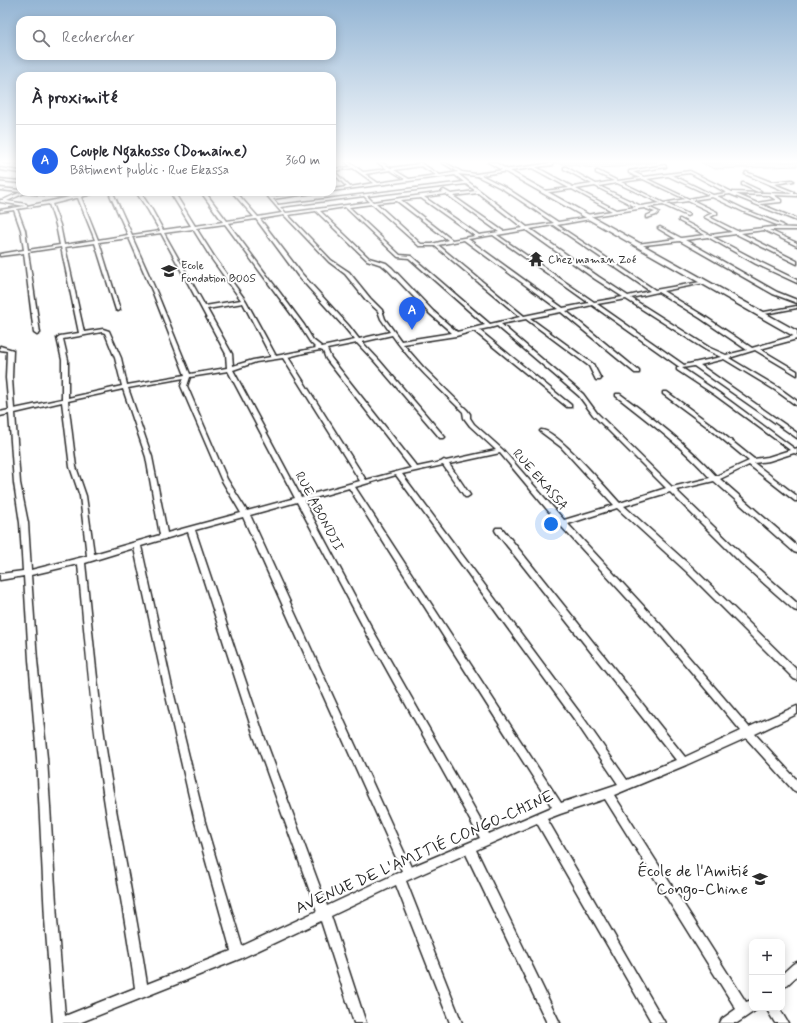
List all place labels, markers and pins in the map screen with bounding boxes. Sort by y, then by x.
temple icon: Chez maman Zoé [527,250,545,268]
place label: Chez maman Zoé [548,253,636,267]
place label: Ecole Fondation BOOS [181,259,256,286]
school or university icon: Ecole Fondation BOOS [160,262,178,280]
pin: A [399,297,425,330]
place label: École de l'Amitié Congo-Chine [637,861,748,901]
school or university icon: École de l'Amitié Congo-Chine [751,870,769,888]

